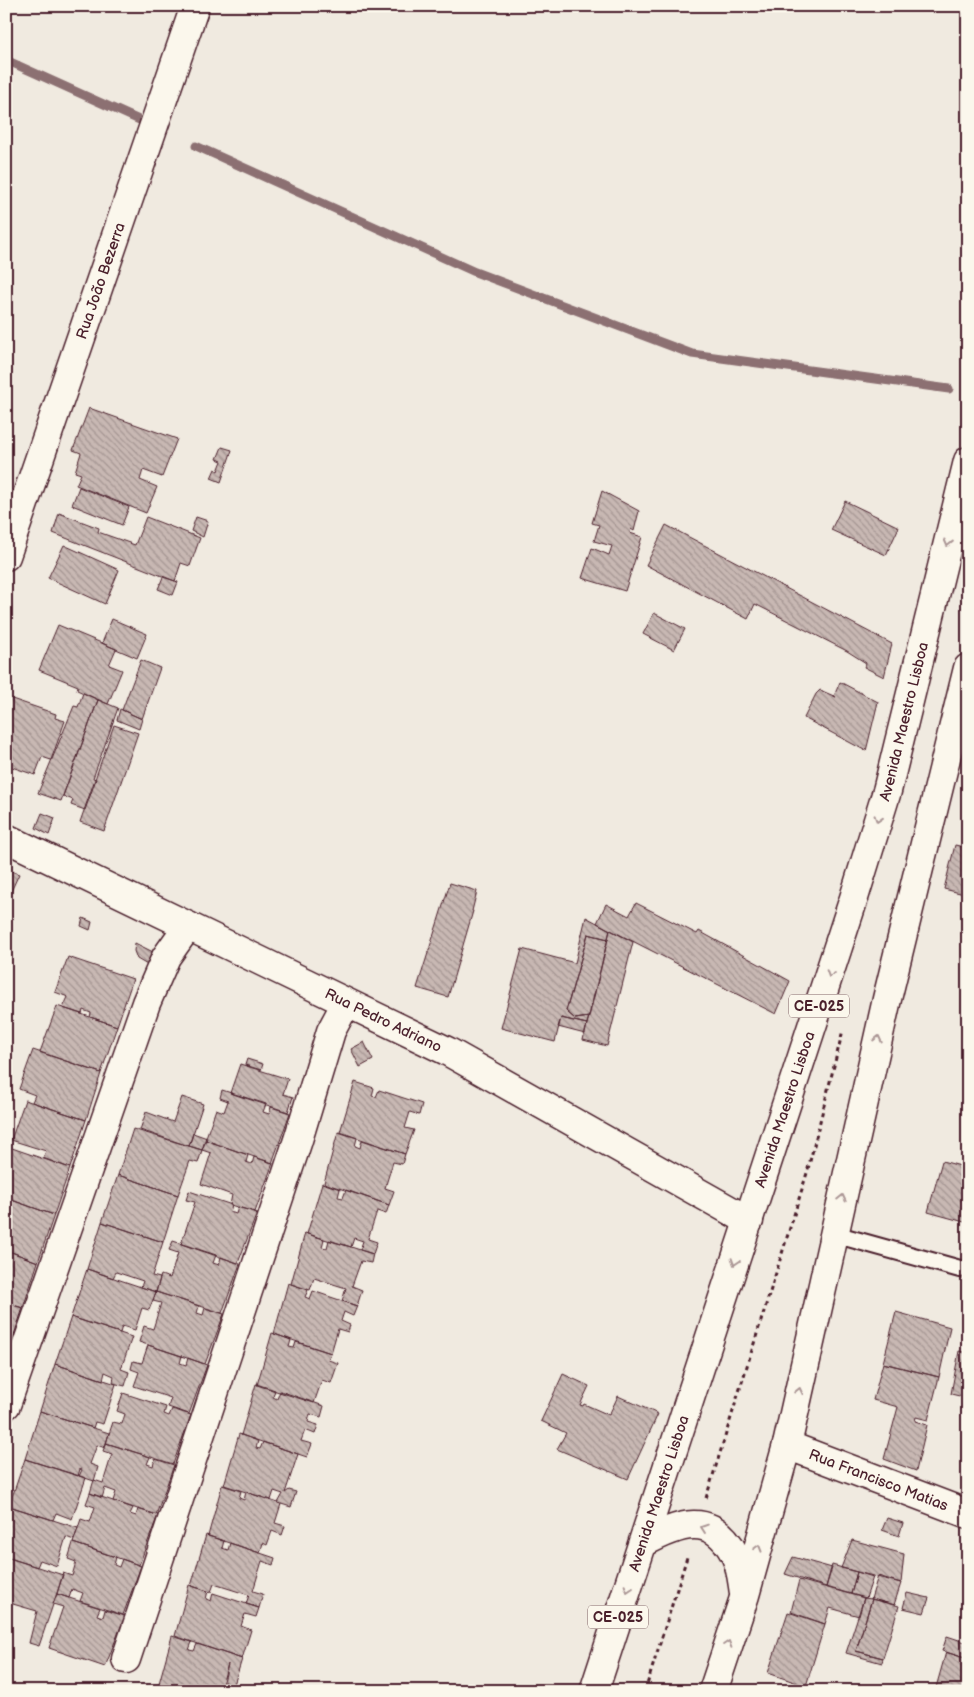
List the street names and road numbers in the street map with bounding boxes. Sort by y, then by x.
street label: Rua João Bezerra [72,220,129,342]
street label: Avenida Maestro Lisboa [875,640,933,803]
street label: Rua Pedro Adriano [322,984,445,1057]
road number: CE-025 [789,994,849,1018]
street label: Avenida Maestro Lisboa [750,1029,819,1190]
street label: Avenida Maestro Lisboa [624,1413,693,1574]
street label: Rua Francisco Matias [806,1445,951,1515]
road number: CE-025 [588,1605,648,1628]

